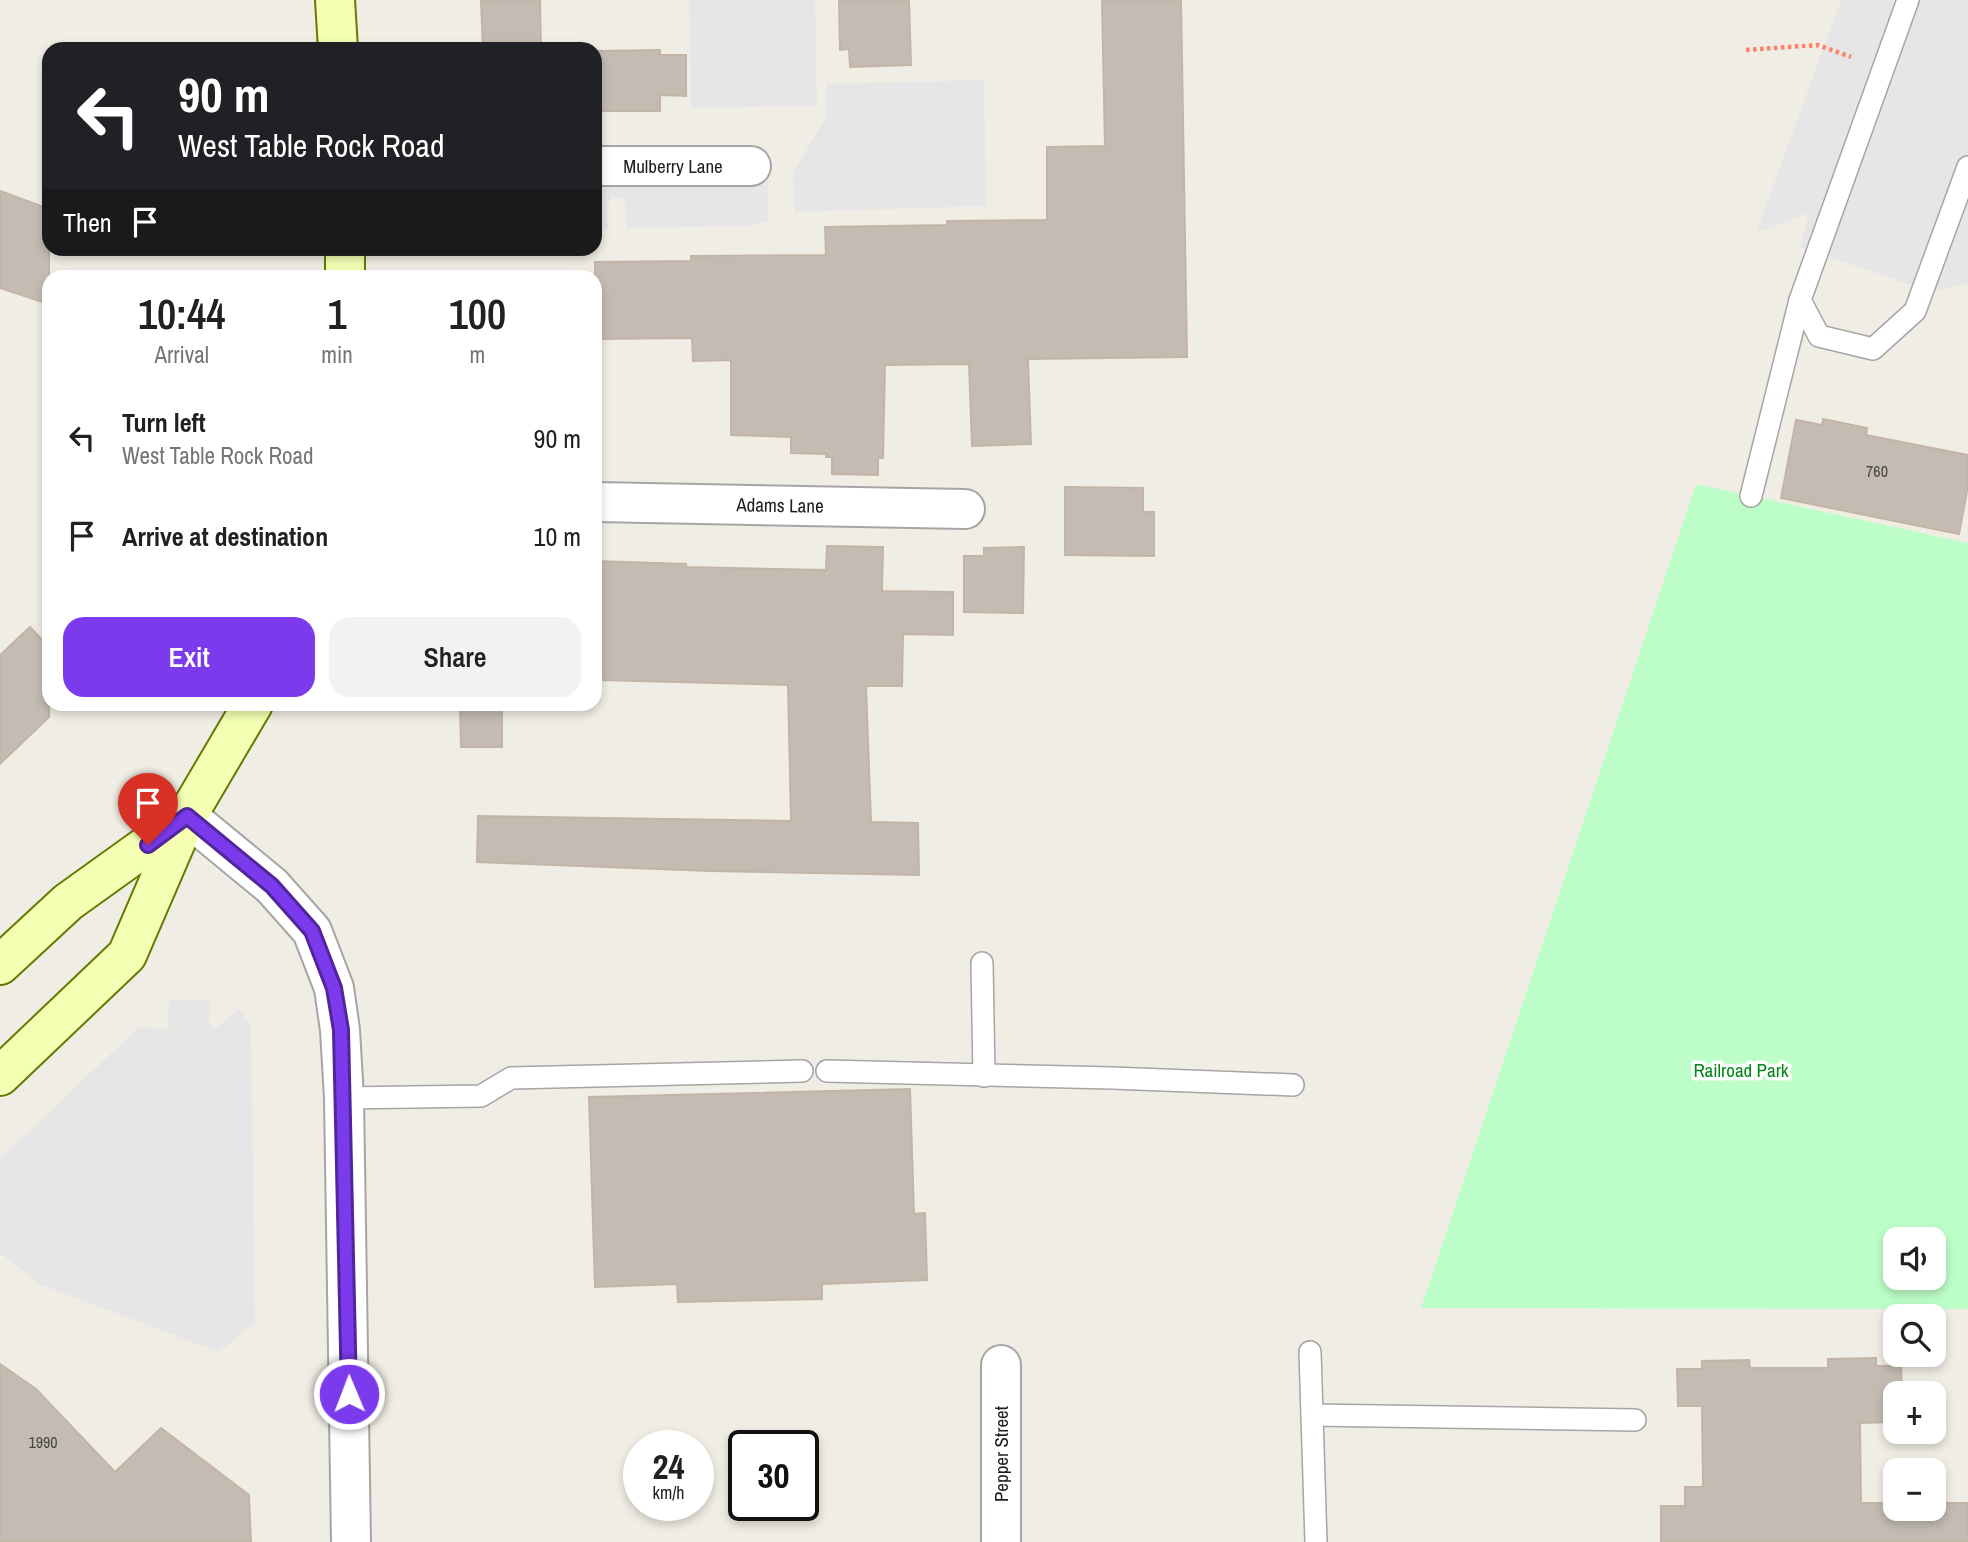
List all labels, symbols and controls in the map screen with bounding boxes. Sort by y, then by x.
text: 90 m [178,61,270,127]
icon: left [63,70,154,161]
text: West Table Rock Road [178,124,445,167]
street label: Mulberry Lane [623,153,723,179]
icon: arrive [126,203,164,241]
text: Then [63,205,112,240]
text: 10:44 [138,286,225,342]
text: 1 [327,286,347,342]
text: 100 [449,286,506,342]
text: Arrival [154,339,209,370]
text: min [321,339,353,370]
text: m [470,339,485,370]
text: Turn left [122,405,206,440]
icon: left [63,419,101,457]
text: 90 m [534,421,581,456]
text: West Table Rock Road [122,440,314,471]
house number: 760 [1866,460,1888,482]
street label: Adams Lane [735,491,824,519]
icon: arrive [63,517,101,555]
text: Arrive at destination [122,519,328,554]
text: 10 m [534,519,581,554]
button: Exit [63,617,315,697]
button: Share [329,617,581,697]
pin [118,773,178,845]
icon: arrive [129,784,167,822]
park label: Railroad Park [1693,1057,1789,1083]
map controls [1883,1227,1946,1521]
button: sound [1883,1227,1946,1290]
button: search [1883,1304,1946,1367]
position arrow [312,1357,386,1431]
button: + [1883,1381,1946,1444]
street label: Pepper Street [988,1405,1014,1502]
speed limit sign: 30 [728,1430,819,1521]
house number: 1990 [28,1431,58,1453]
text: 24 [653,1443,684,1490]
button: − [1883,1458,1946,1521]
text: km/h [653,1480,685,1505]

